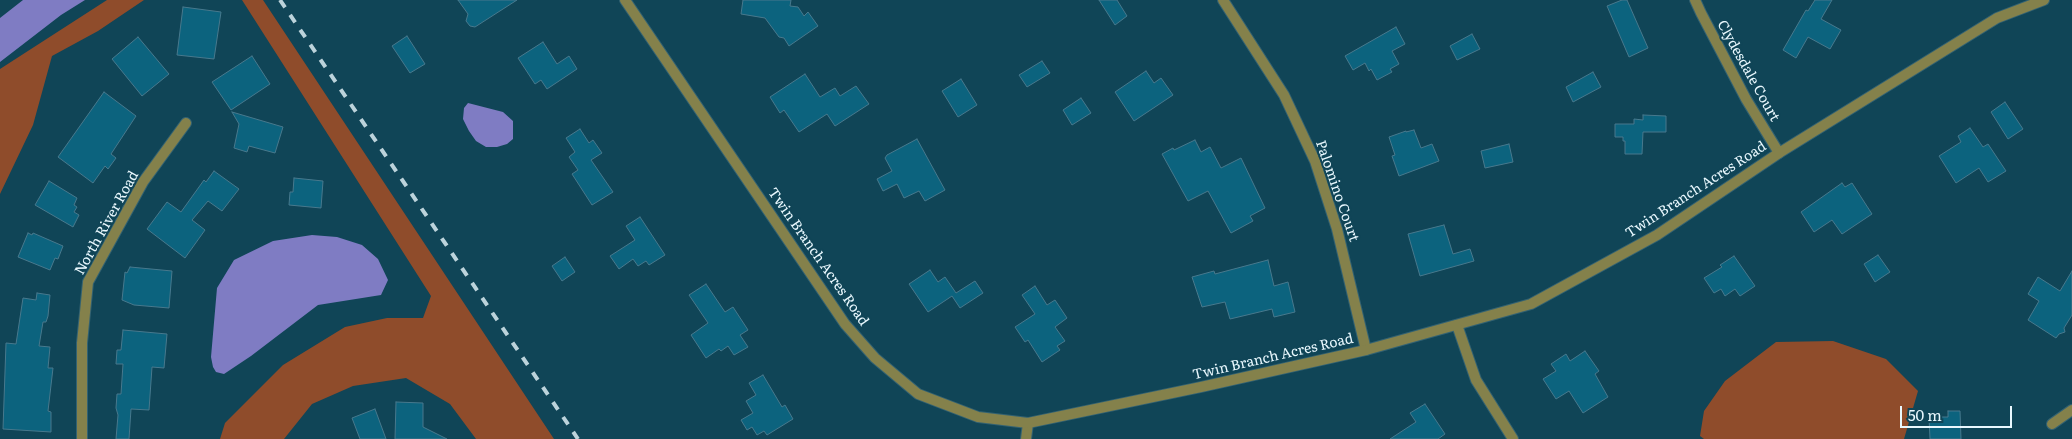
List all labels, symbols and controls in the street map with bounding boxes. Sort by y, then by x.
street label: Clydesdale Court [1713,17,1783,125]
street label: Palomino Court [1312,138,1362,244]
street label: Twin Branch Acres Road [1623,138,1769,242]
street label: North River Road [71,168,143,278]
street label: Twin Branch Acres Road [764,185,872,329]
street label: Twin Branch Acres Road [1191,330,1355,384]
scale bar [1902,396,2014,428]
text: 50 m [1908,403,1942,426]

